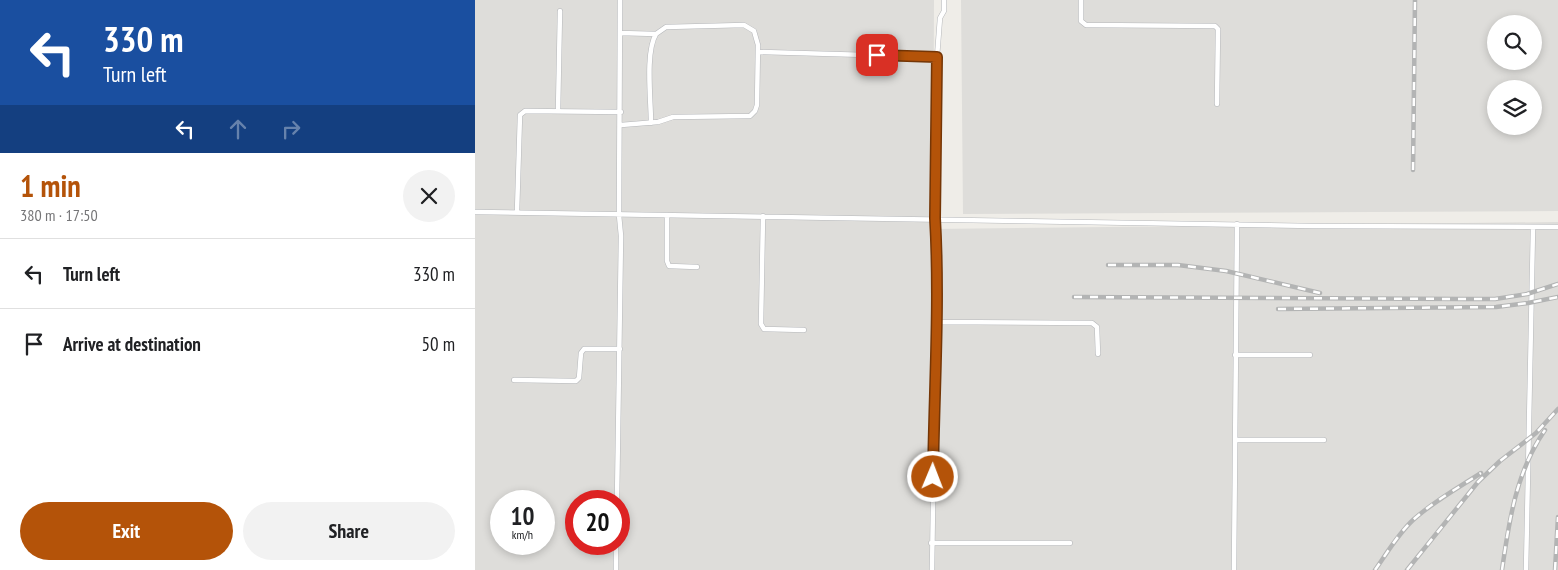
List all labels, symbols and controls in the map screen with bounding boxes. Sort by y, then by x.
map controls [1487,15,1542,135]
button: search [1487,15,1542,70]
text: 330 m [103,16,184,62]
icon: left [20,20,85,85]
pin [856,34,898,76]
icon: arrive [863,41,891,69]
text: Turn left [103,60,167,88]
button: layers [1487,80,1542,135]
icon: left [171,115,199,143]
icon: ahead [224,115,252,143]
icon: right [277,115,305,143]
text: 1 min [20,166,81,205]
button: close [403,170,455,222]
text: 380 m · 17:50 [20,205,98,225]
icon: left [20,260,48,288]
text: Turn left [63,262,120,286]
text: 330 m [413,262,455,286]
icon: arrive [20,330,48,358]
text: Arrive at destination [63,332,201,356]
text: 50 m [422,332,455,356]
position arrow [906,450,958,502]
speed limit sign: 20 [565,490,630,555]
text: 10 [511,500,534,532]
button: Exit [20,502,233,560]
button: Share [243,502,455,560]
text: km/h [512,527,533,542]

